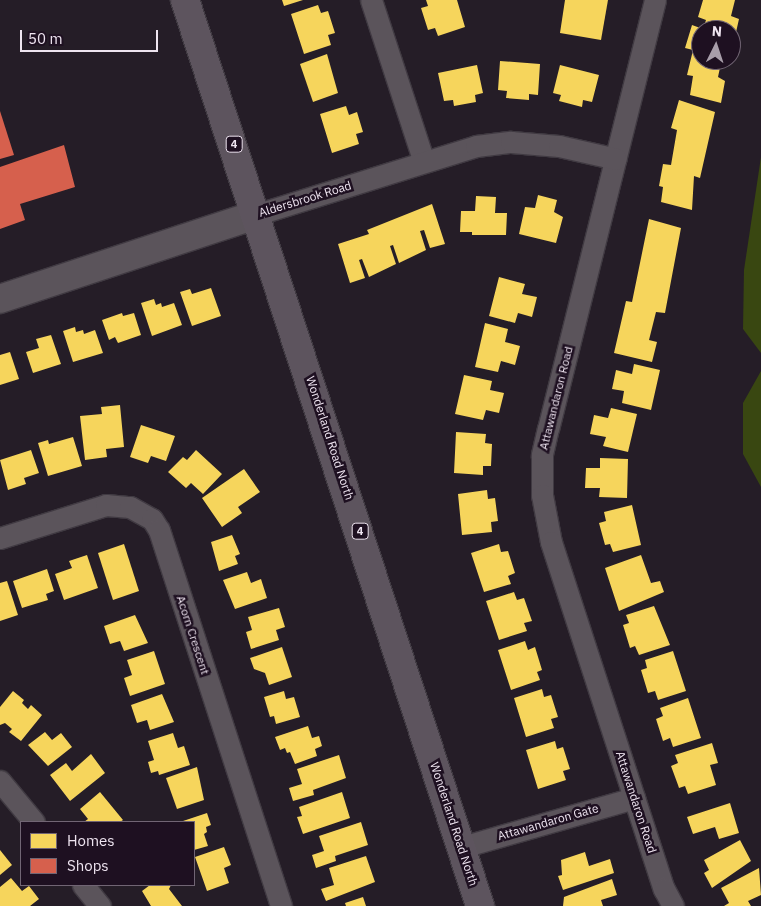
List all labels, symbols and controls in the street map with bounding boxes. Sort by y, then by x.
scale bar [22,20,160,52]
north arrow [691,20,741,70]
text: N [711,22,723,40]
text: 50 m [28,29,63,48]
road number: 4 [225,136,243,152]
street label: Aldersbrook Road [257,178,353,220]
street label: Attawandaron Road [536,345,576,451]
street label: Wonderland Road North [303,374,357,502]
road number: 4 [351,522,369,540]
street label: Acorn Crescent [173,594,213,676]
street label: Attawandaron Road [613,749,659,855]
street label: Wonderland Road North [427,760,481,888]
street label: Attawandaron Gate [496,801,600,843]
legend [20,821,195,886]
text: Homes [67,831,115,850]
text: Shops [67,856,109,875]

